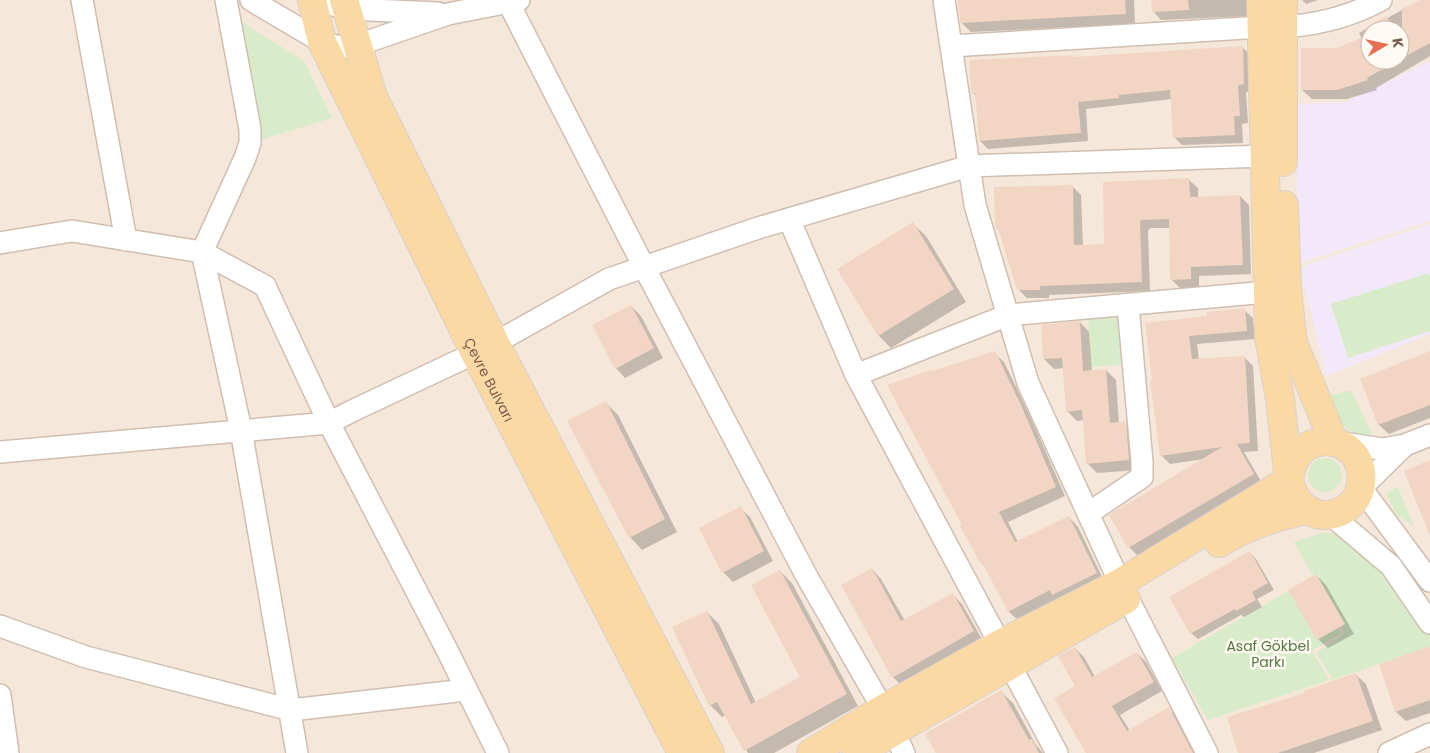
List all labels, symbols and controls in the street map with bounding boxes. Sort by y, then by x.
north arrow [1360,20,1410,70]
text: K [1387,37,1409,50]
street label: Çevre Bulvarı [459,334,519,425]
park label: Asaf Gökbel Parkı [1226,636,1310,672]

